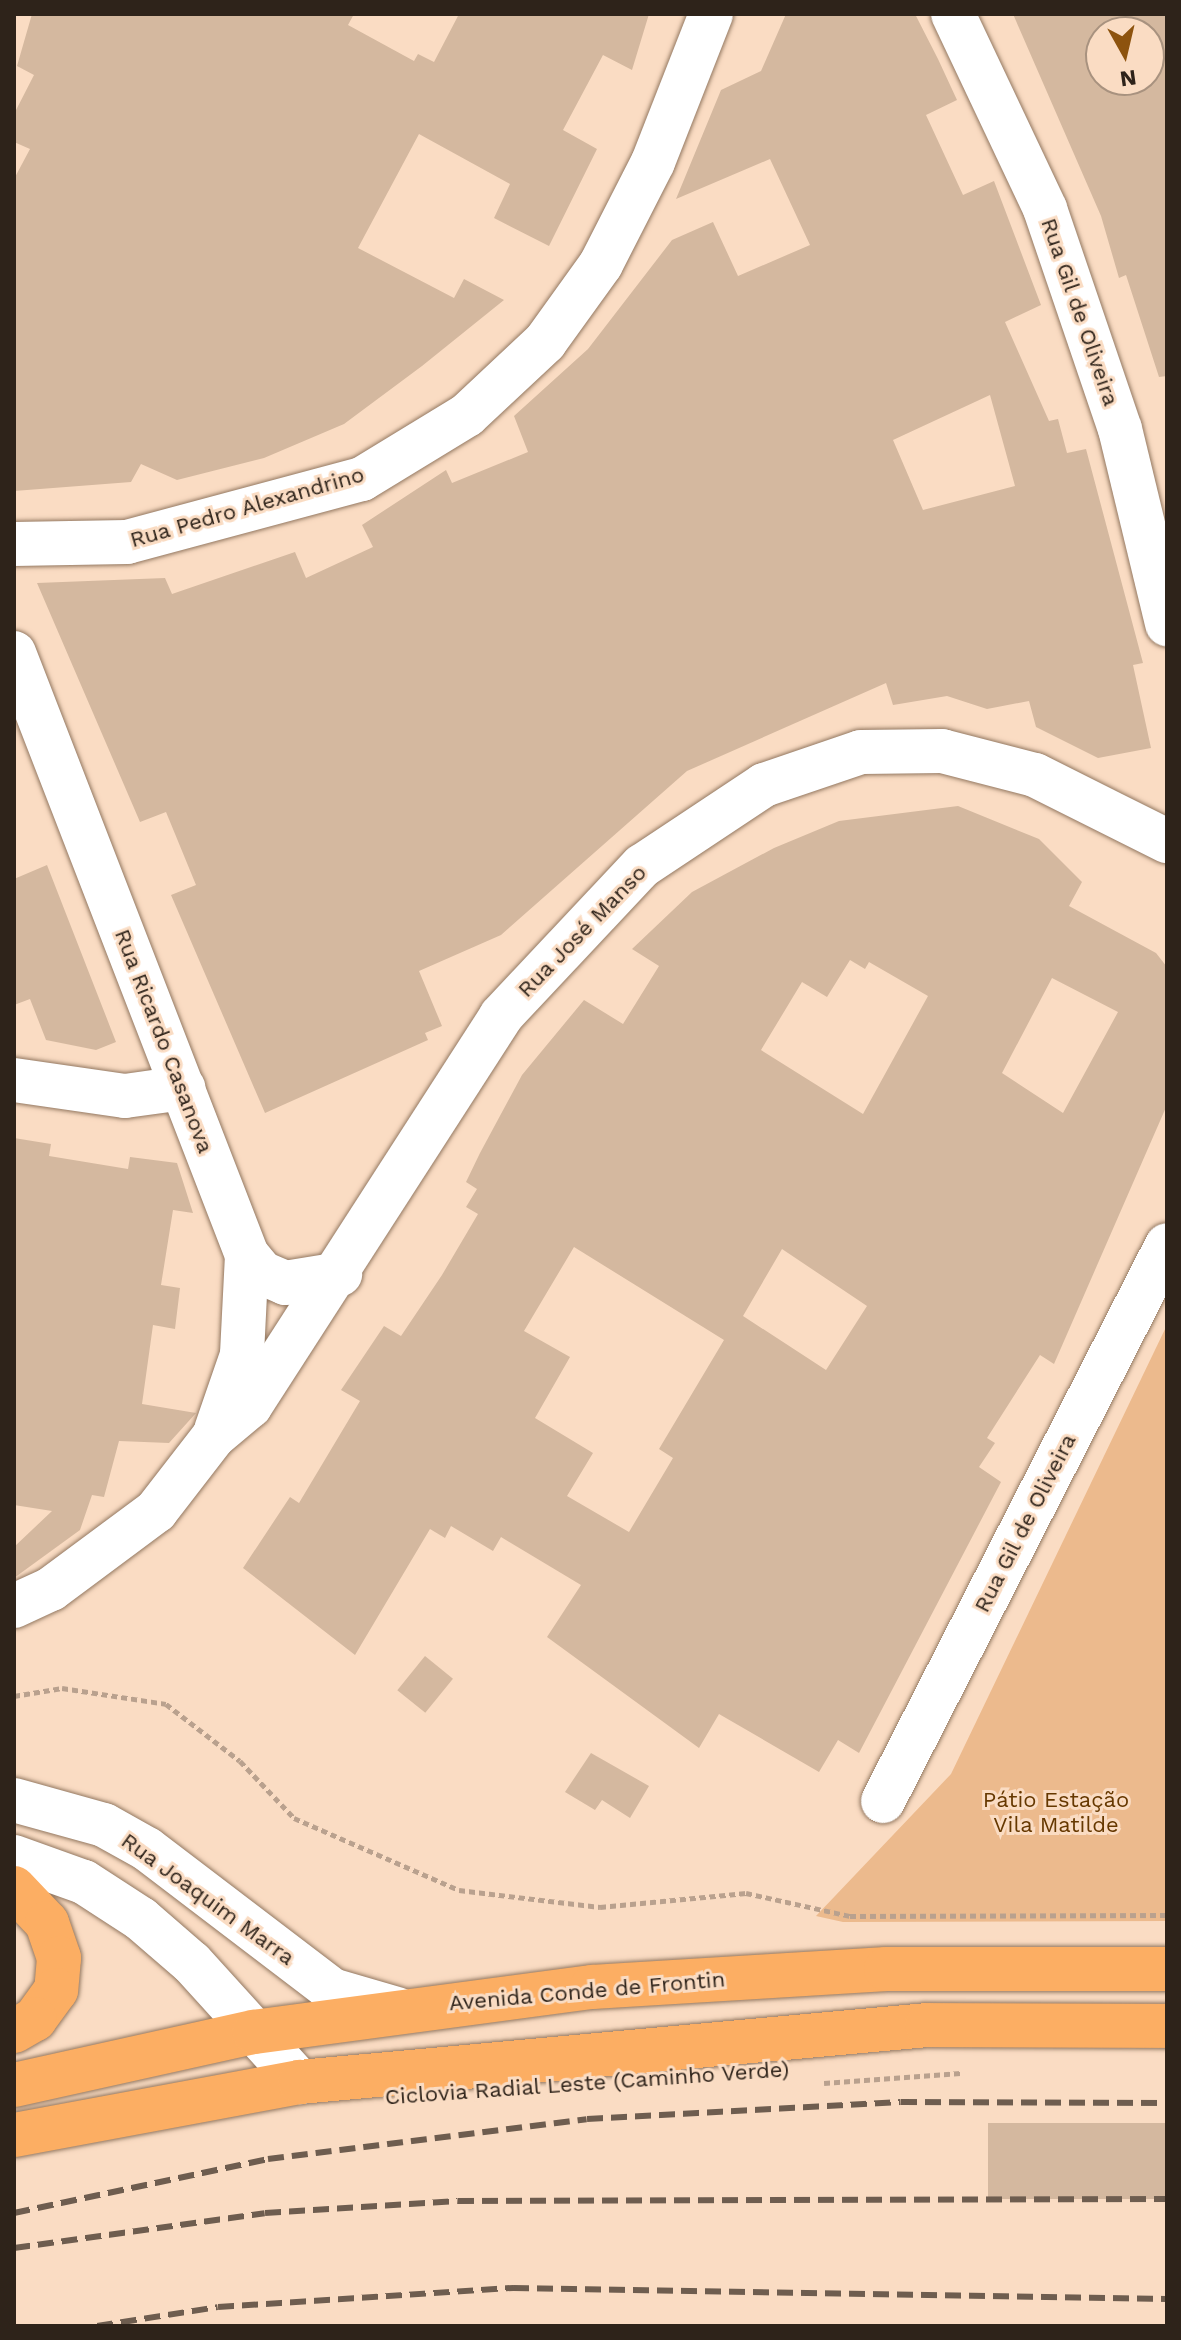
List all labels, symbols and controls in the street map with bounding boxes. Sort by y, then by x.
north arrow [1085,16,1165,96]
text: N [1118,65,1138,92]
street label: Rua Gil de Oliveira [1035,214,1125,410]
street label: Rua Pedro Alexandrino [126,461,368,553]
street label: Rua José Manso [512,859,652,1003]
street label: Rua Ricardo Casanova [109,925,219,1157]
street label: Rua Gil de Oliveira [968,1429,1082,1617]
park label: Pátio Estação Vila Matilde [983,1786,1129,1838]
street label: Rua Joaquim Marra [116,1827,300,1971]
street label: Avenida Conde de Frontin [448,1966,726,2016]
street label: Ciclovia Radial Leste (Caminho Verde) [383,2056,791,2110]

